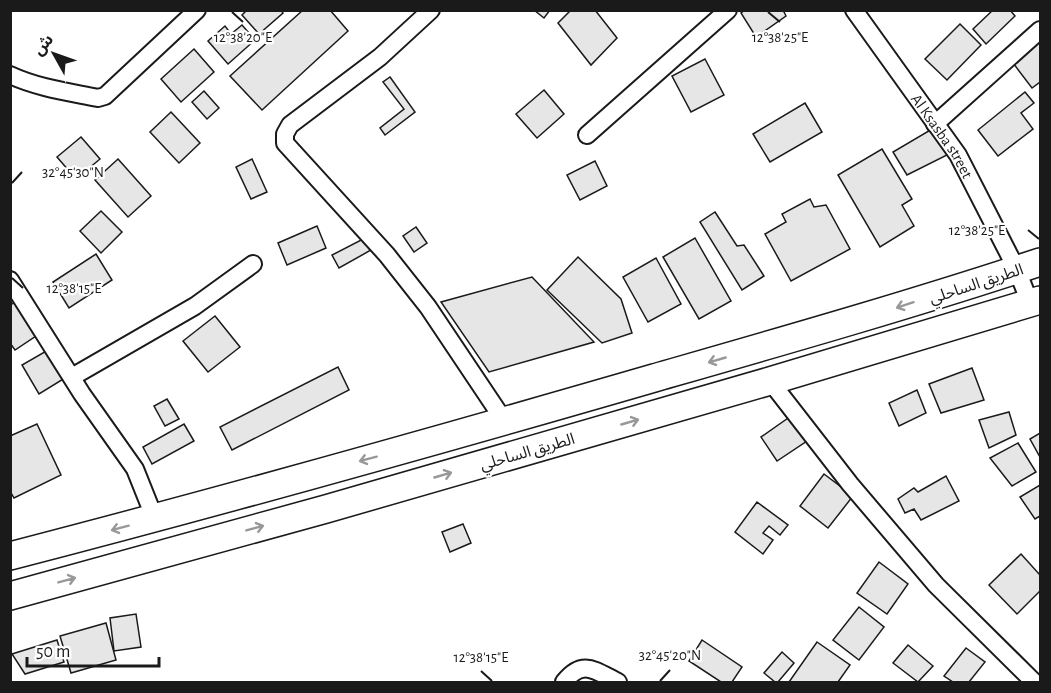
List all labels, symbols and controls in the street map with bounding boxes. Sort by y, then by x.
north arrow [24,24,84,84]
text: 12°38'20"E [214,30,272,45]
text: 12°38'25"E [752,30,808,45]
text: ش [30,31,57,59]
street label: Al Ksasba street [908,91,975,181]
text: 32°45'30"N [42,165,104,180]
text: 12°38'25"E [949,223,1005,238]
street label: الطريق الساحلي [927,261,1026,310]
text: 12°38'15"E [46,281,102,296]
one-way arrow [896,301,915,312]
one-way arrow [708,355,727,366]
one-way arrow [620,416,639,427]
street label: الطريق الساحلي [478,431,577,477]
one-way arrow [359,454,378,466]
one-way arrow [433,469,452,481]
one-way arrow [110,522,129,534]
one-way arrow [245,522,264,534]
one-way arrow [57,574,76,585]
scale bar [27,630,159,668]
text: 50 m [36,643,70,661]
text: 32°45'20"N [639,648,701,663]
text: 12°38'15"E [453,650,509,665]

